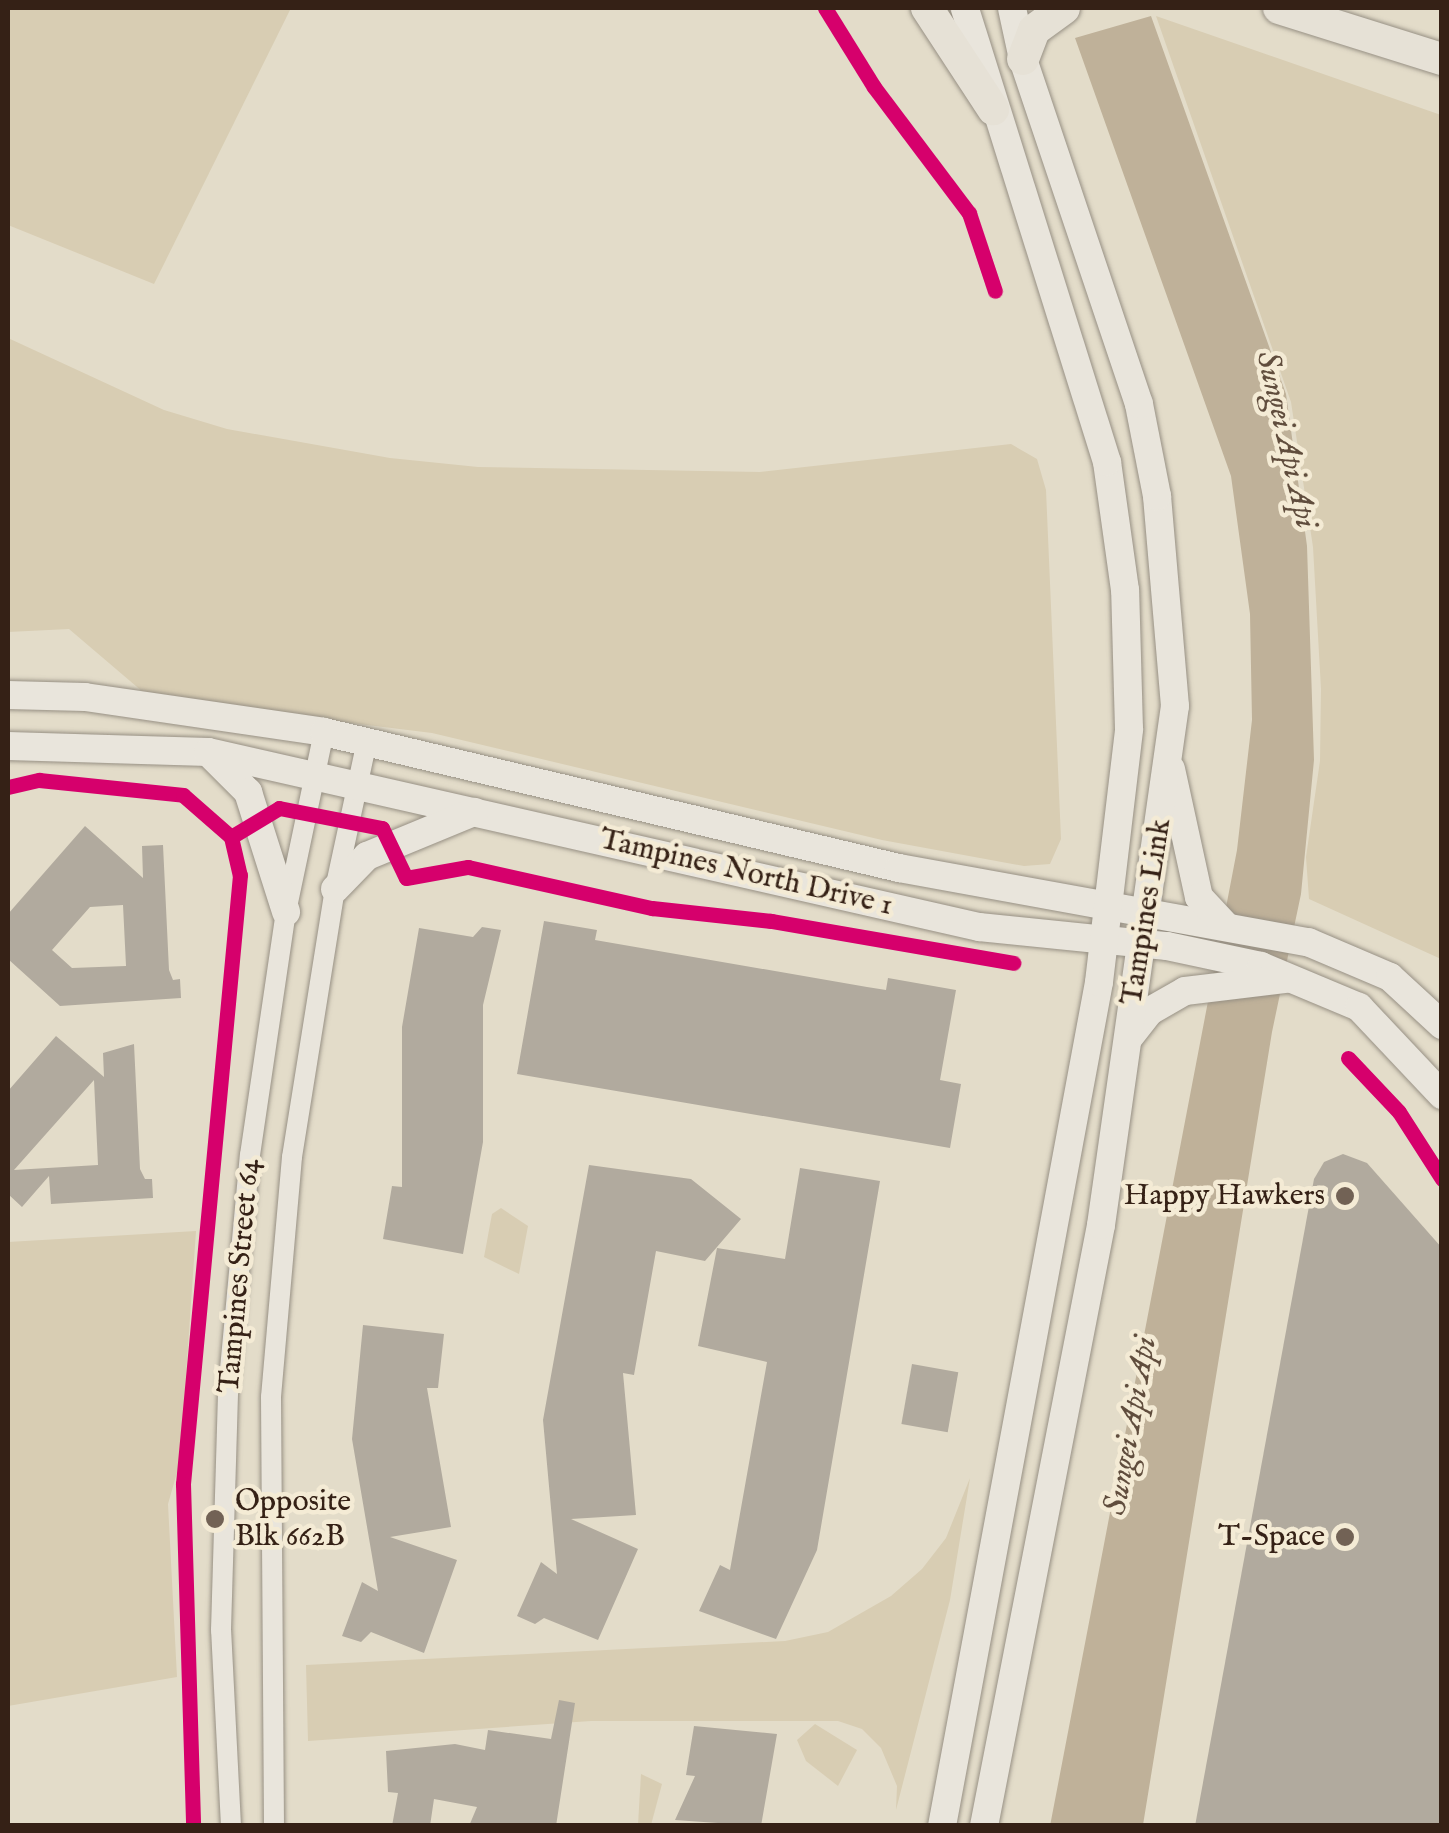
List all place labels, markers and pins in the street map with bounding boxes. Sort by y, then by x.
place label: Happy Hawkers [1124,1178,1325,1214]
marker: Happy Hawkers [1334,1185,1356,1207]
place label: Opposite Blk 662B [235,1484,351,1554]
marker: Opposite Blk 662B [204,1508,226,1530]
place label: T-Space [1218,1519,1325,1555]
marker: T-Space [1334,1526,1356,1548]

